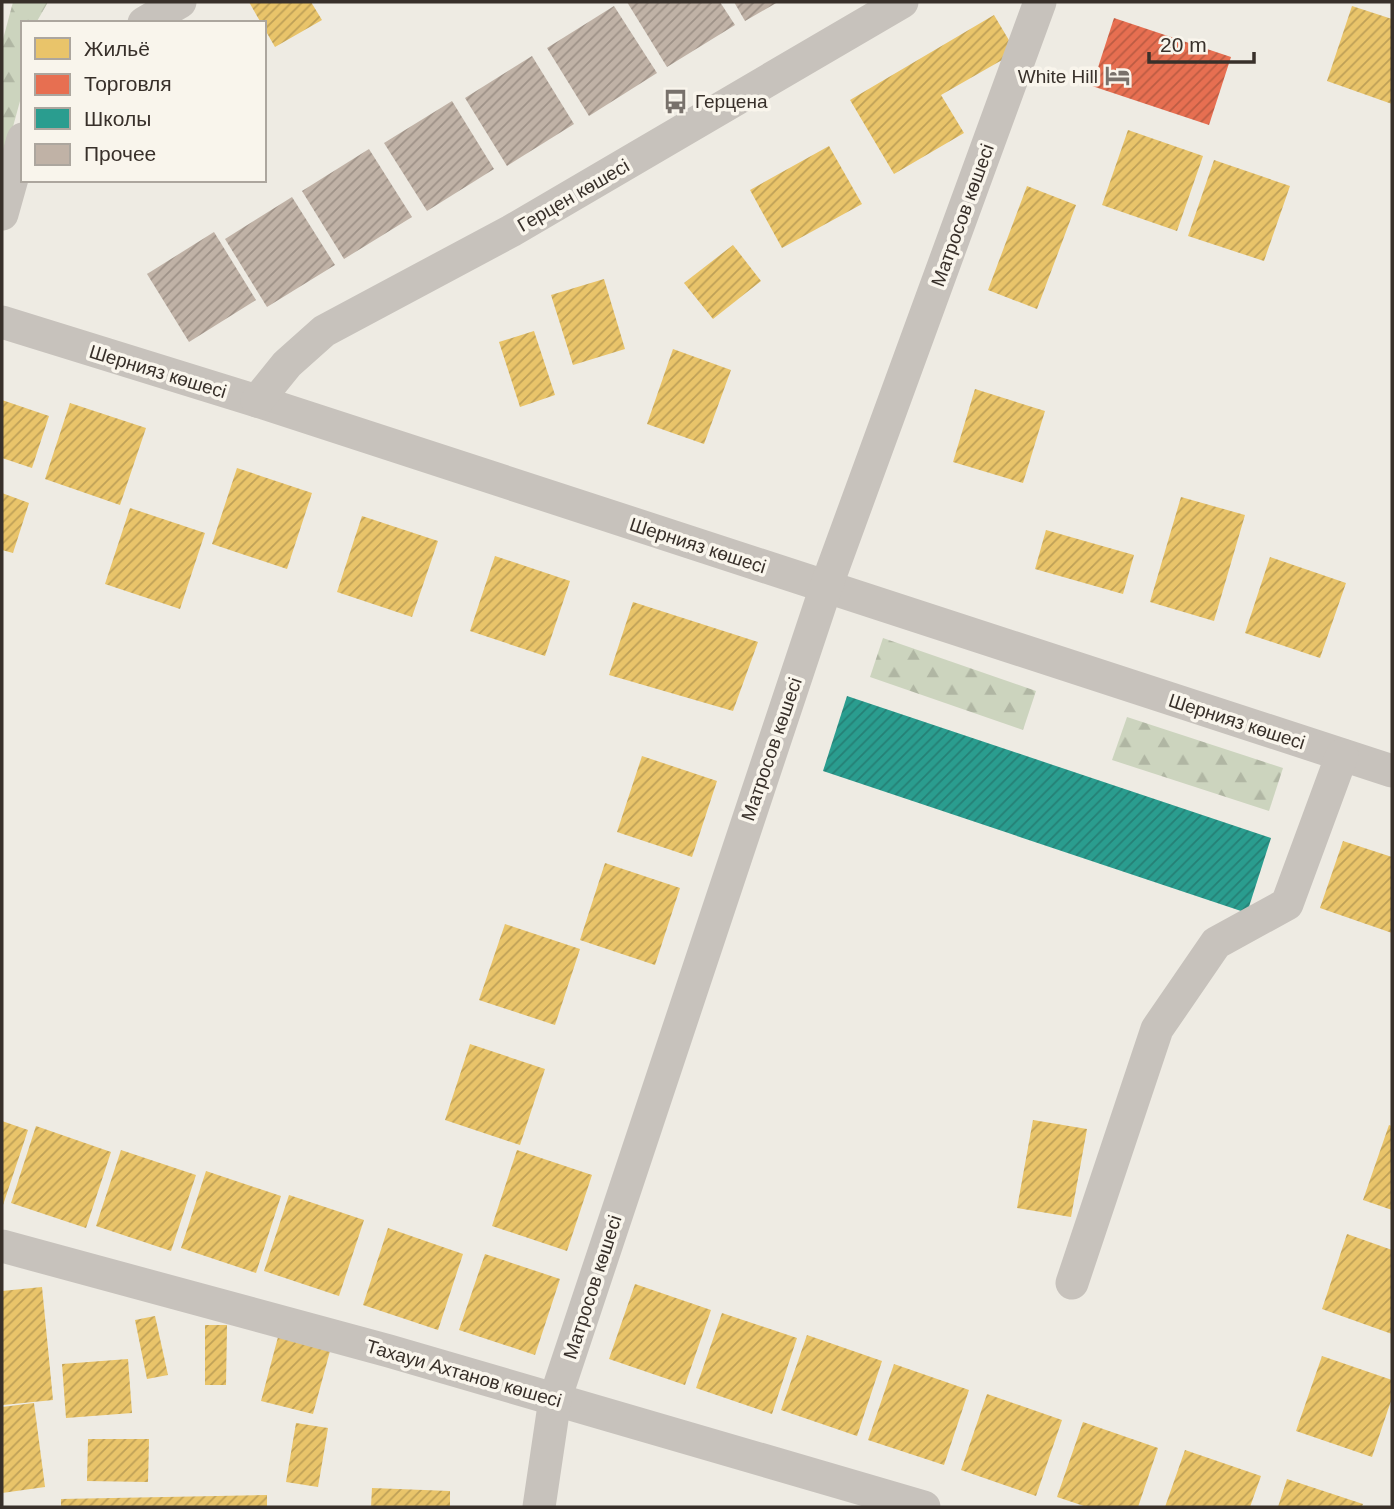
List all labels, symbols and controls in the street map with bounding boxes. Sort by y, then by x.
legend [21,21,266,182]
scale bar [1149,21,1254,65]
text: 20 m [1160,33,1207,56]
text: Жильё [84,37,150,60]
hotel icon: White Hill [1104,62,1132,90]
place label: White Hill [1018,66,1098,87]
text: Торговля [84,72,172,95]
bus stop icon: Герцена [661,87,689,115]
place label: Герцена [695,91,768,112]
text: Школы [84,107,151,130]
street label: Матросов көшесі [927,141,998,289]
text: Прочее [84,142,156,165]
street label: Герцен көшесі [514,155,633,236]
street label: Шернияз көшесі [87,341,229,402]
street label: Шернияз көшесі [627,513,769,577]
street label: Матросов көшесі [737,675,806,824]
street label: Шернияз көшесі [1166,689,1308,753]
street label: Матросов көшесі [559,1213,626,1362]
street label: Тахауи Ахтанов көшесі [364,1336,564,1411]

